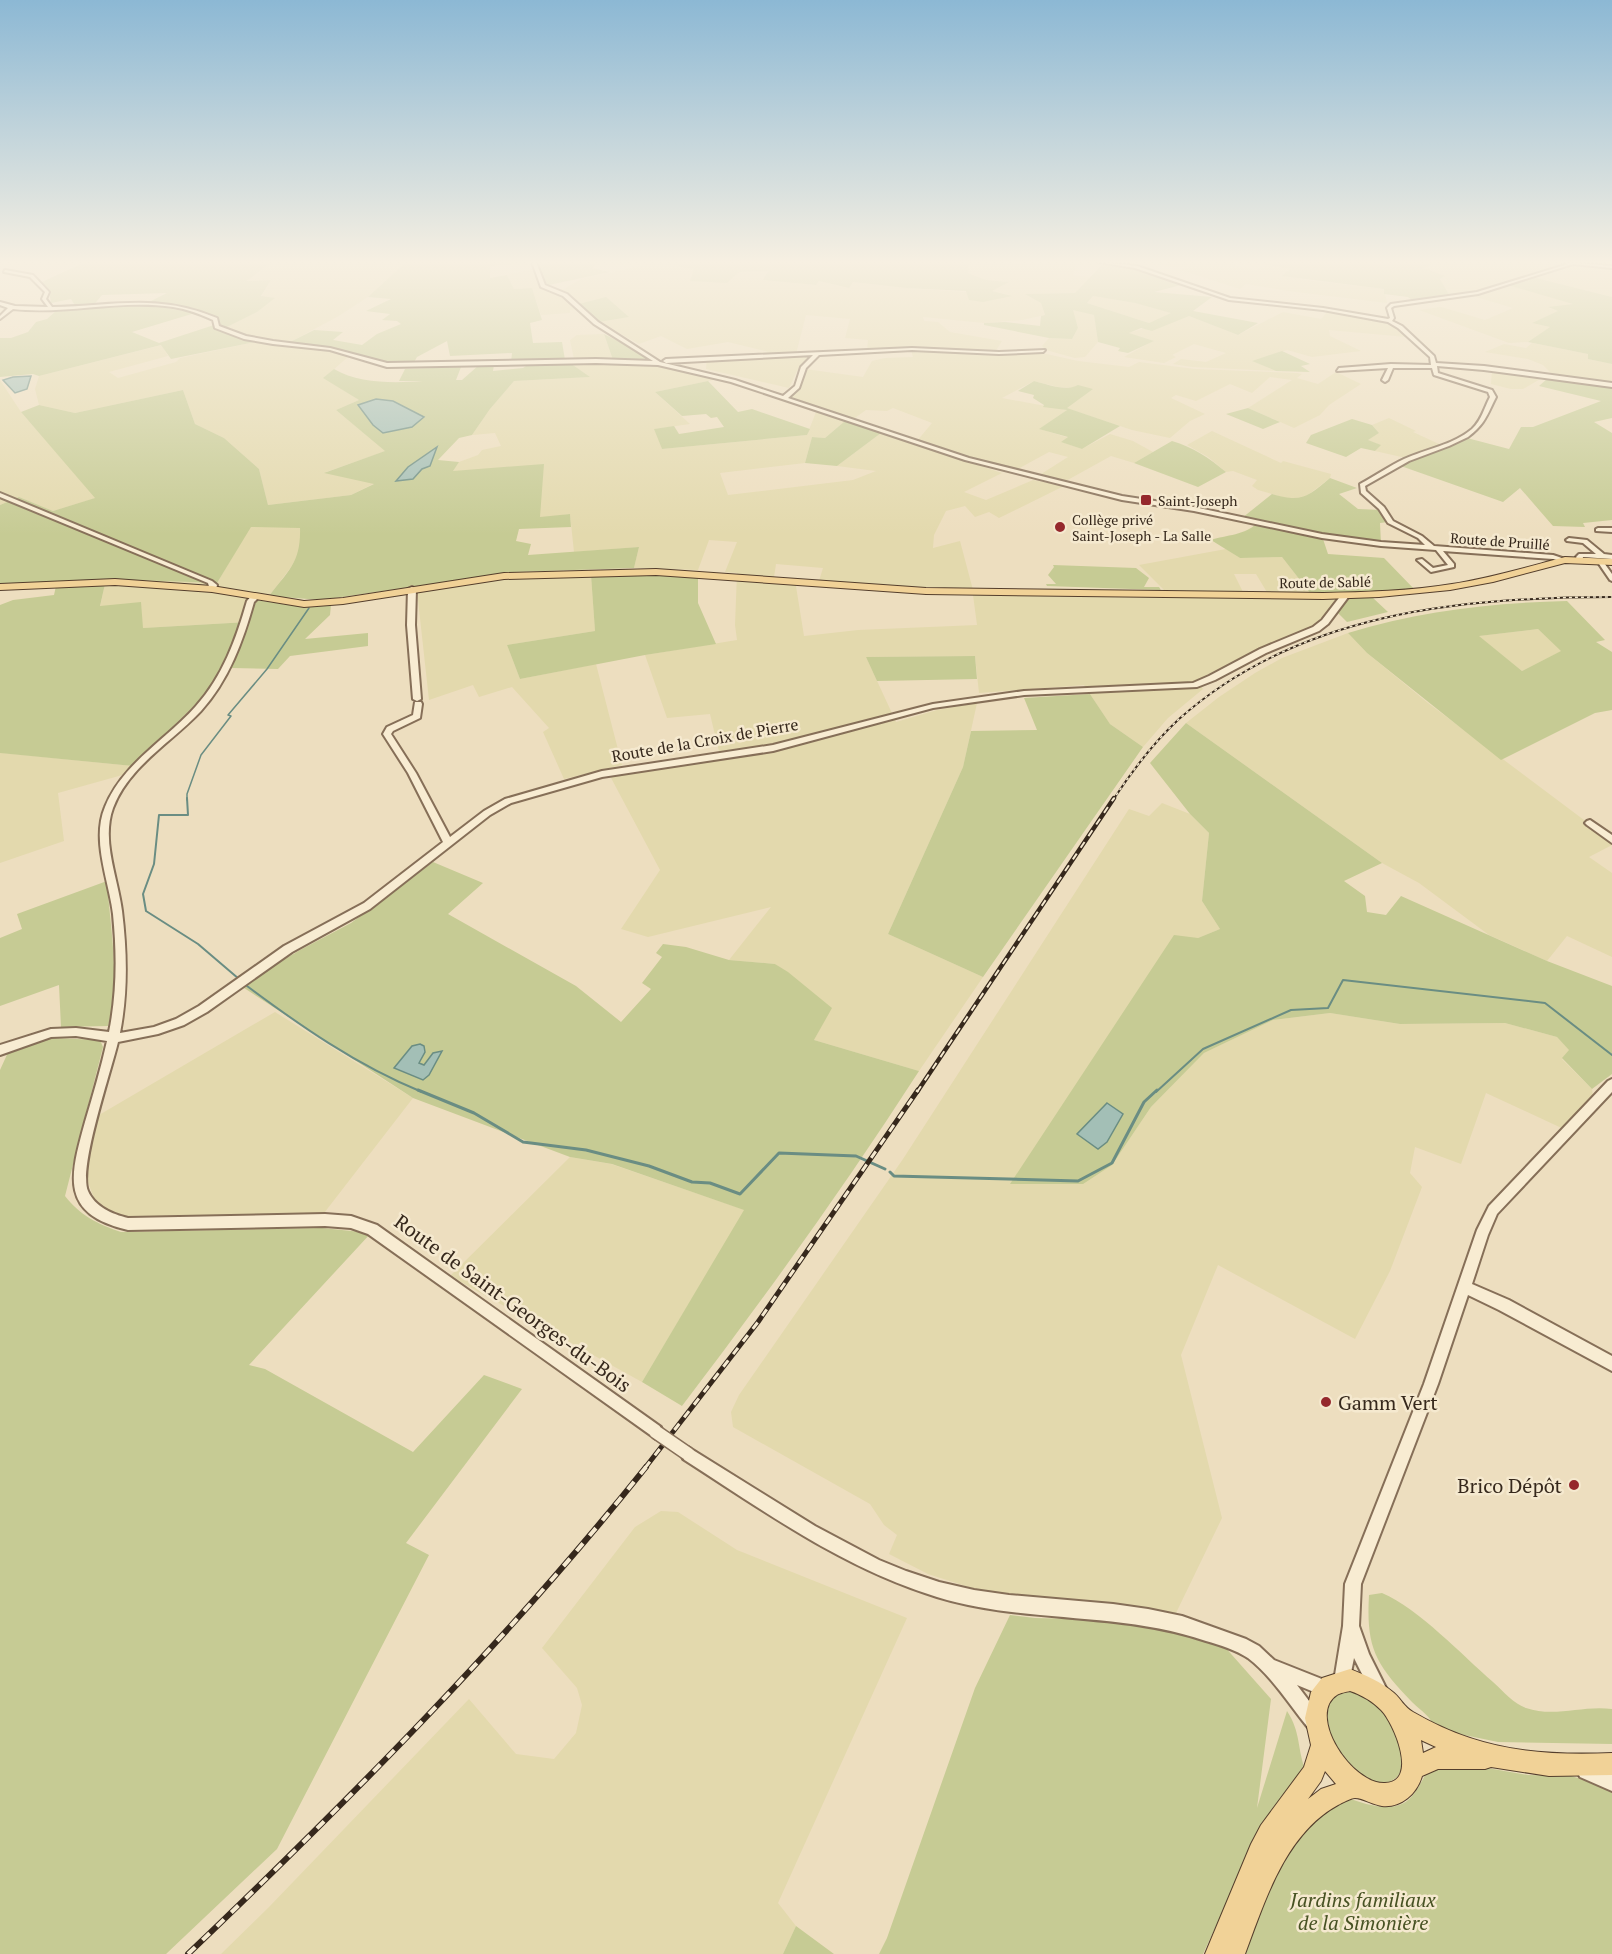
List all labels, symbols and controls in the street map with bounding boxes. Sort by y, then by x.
place label: Saint-Joseph [1158,491,1237,510]
marker: Saint-Joseph [1139,493,1153,507]
place label: Collège privé Saint-Joseph - La Salle [1072,510,1211,545]
marker: Collège privé Saint-Joseph - La Salle [1053,520,1067,534]
street label: Route de Pruillé [1450,528,1550,554]
street label: Route de Sablé [1279,572,1371,592]
street label: Route de la Croix de Pierre [610,713,800,767]
street label: Route de Saint-Georges-du-Bois [389,1208,637,1398]
place label: Gamm Vert [1338,1389,1438,1416]
marker: Gamm Vert [1319,1395,1333,1409]
place label: Brico Dépôt [1457,1472,1563,1499]
marker: Brico Dépôt [1567,1478,1581,1492]
park label: Jardins familiaux de la Simonière [1289,1886,1437,1936]

